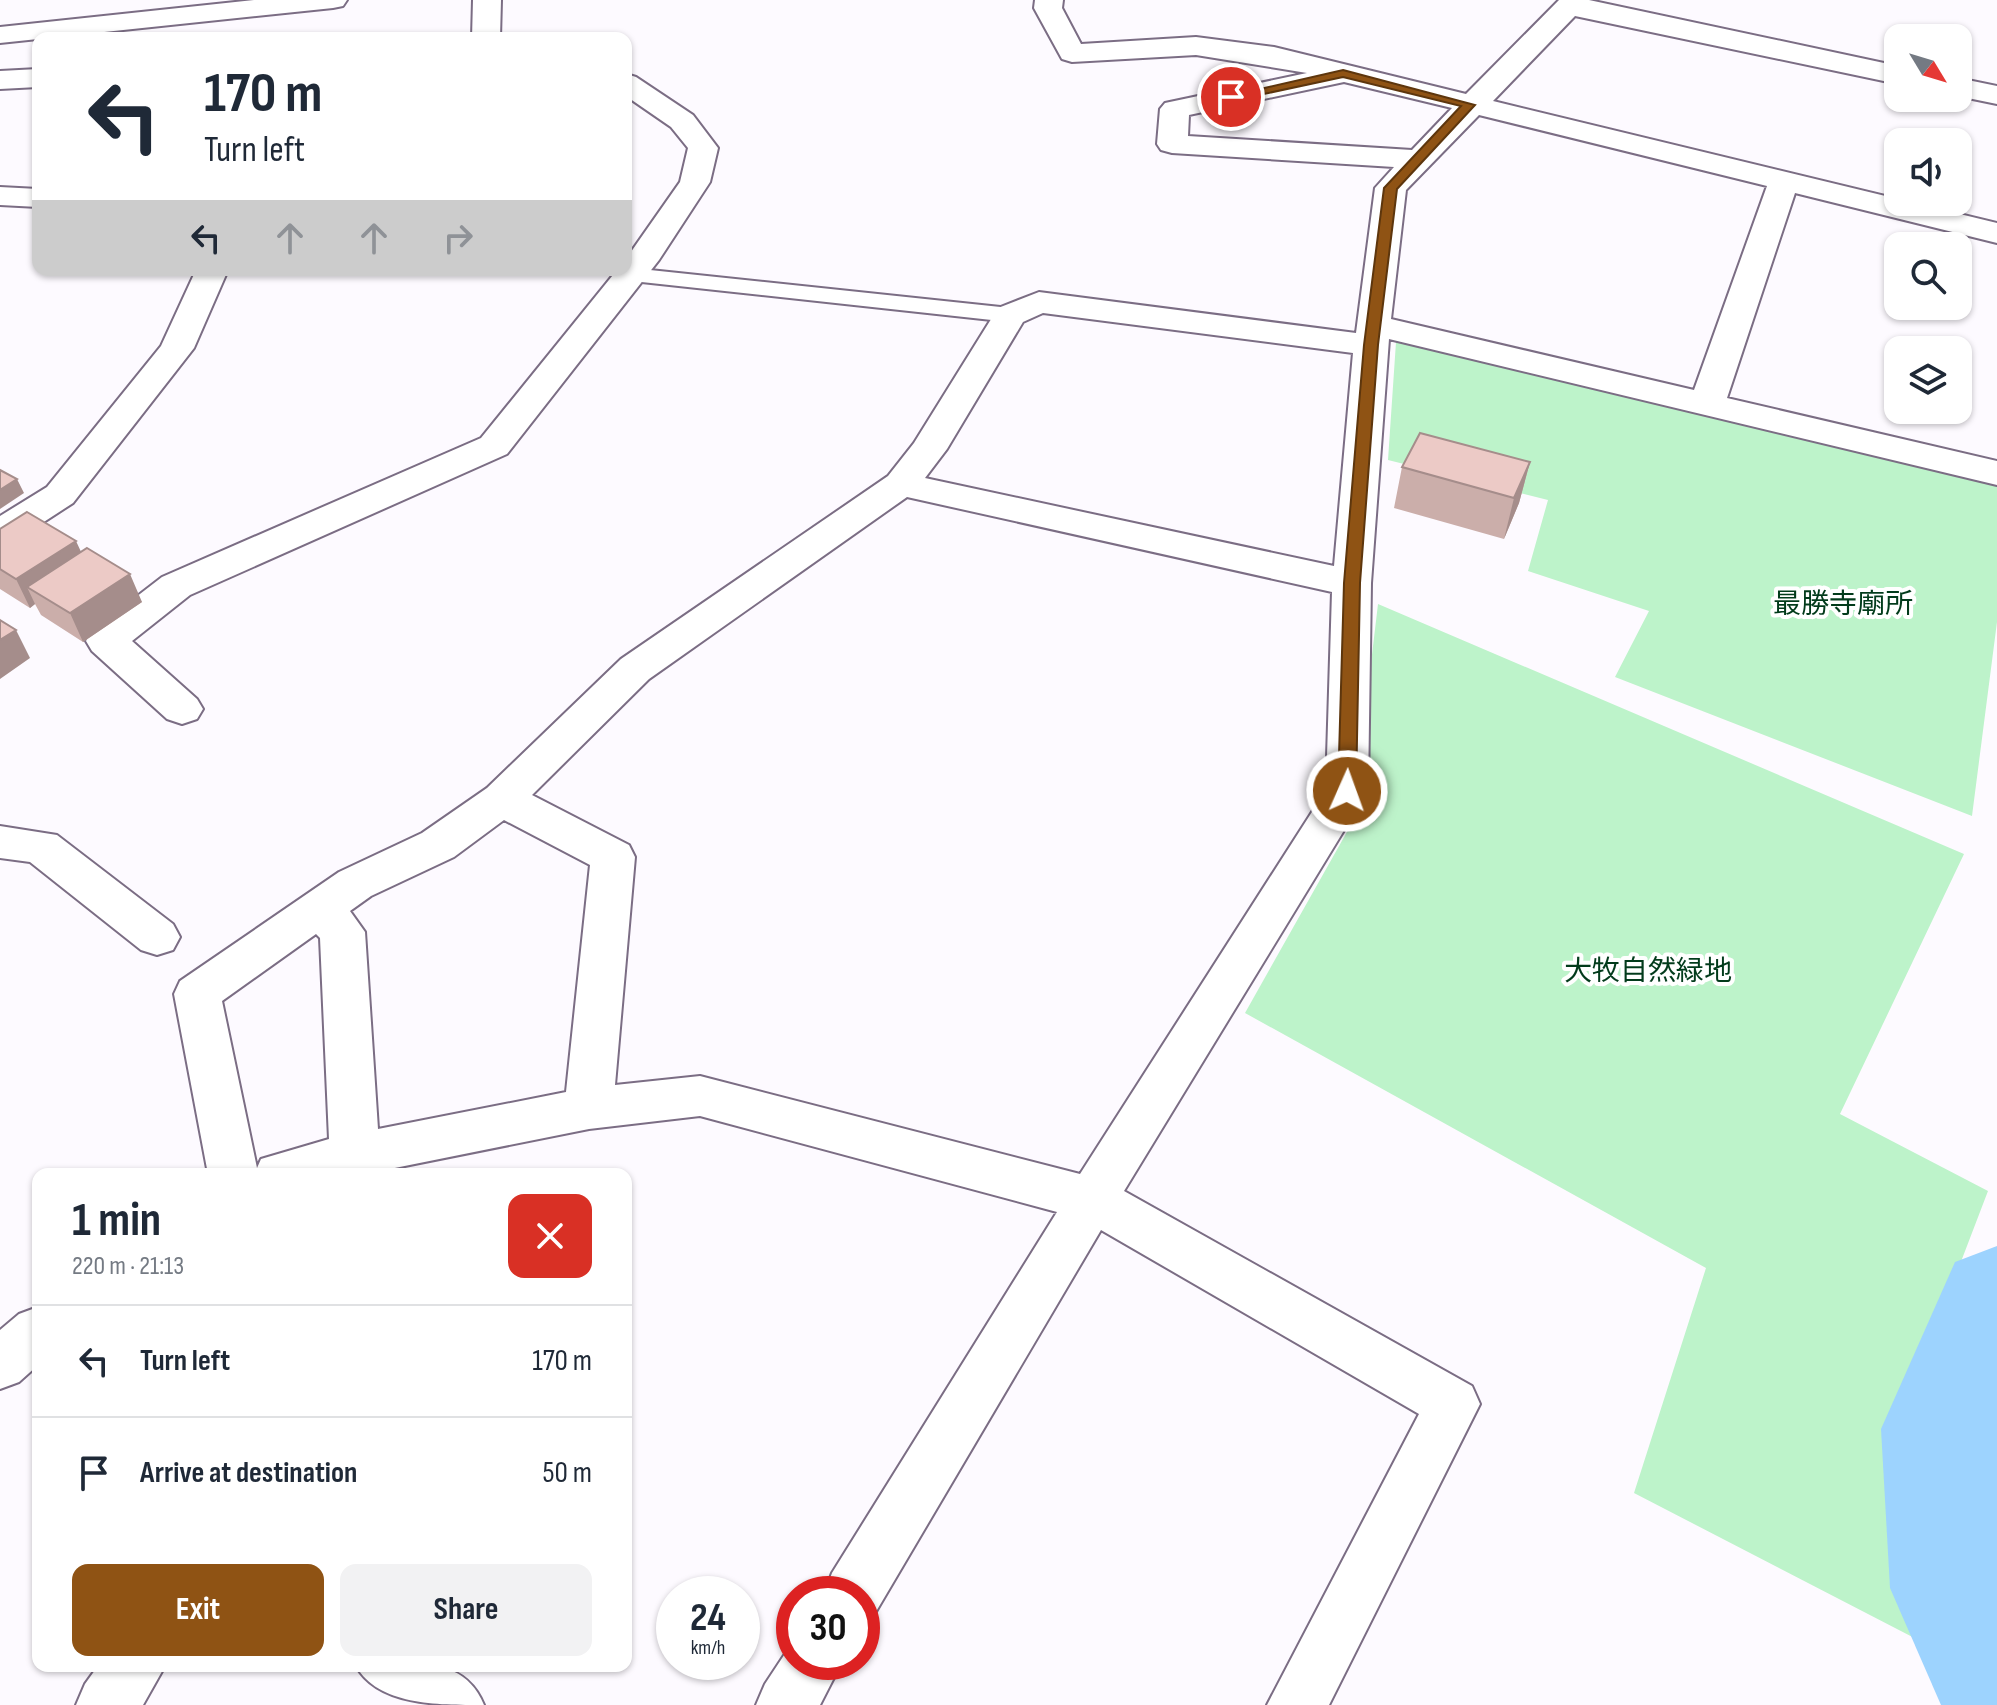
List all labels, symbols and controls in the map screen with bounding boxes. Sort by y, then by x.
north arrow [1884,24,1972,112]
map controls [1884,24,1972,424]
text: 170 m [204,61,322,128]
pin [1197,63,1265,131]
icon: left [72,64,176,168]
icon: arrive [1209,75,1253,119]
button: sound [1884,128,1972,216]
text: Turn left [204,129,305,172]
icon: left [184,216,228,260]
icon: ahead [268,216,312,260]
icon: ahead [352,216,396,260]
icon: right [436,216,480,260]
button: search [1884,232,1972,320]
button: layers [1884,336,1972,424]
park label: 最勝寺廟所 [1773,588,1913,621]
position arrow [1305,749,1389,833]
park label: 大牧自然緑地 [1564,955,1732,988]
text: 1 min [72,1192,161,1249]
button: close [508,1194,592,1278]
text: 220 m · 21:13 [72,1251,184,1282]
icon: left [72,1339,116,1383]
text: Turn left [140,1343,230,1379]
text: 170 m [532,1343,592,1379]
icon: arrive [72,1451,116,1495]
text: Arrive at destination [140,1455,357,1491]
text: 50 m [543,1455,592,1491]
button: Exit [72,1564,324,1656]
button: Share [340,1564,592,1656]
speed limit sign: 30 [776,1576,880,1680]
text: 24 [690,1594,726,1642]
text: km/h [691,1636,725,1660]

